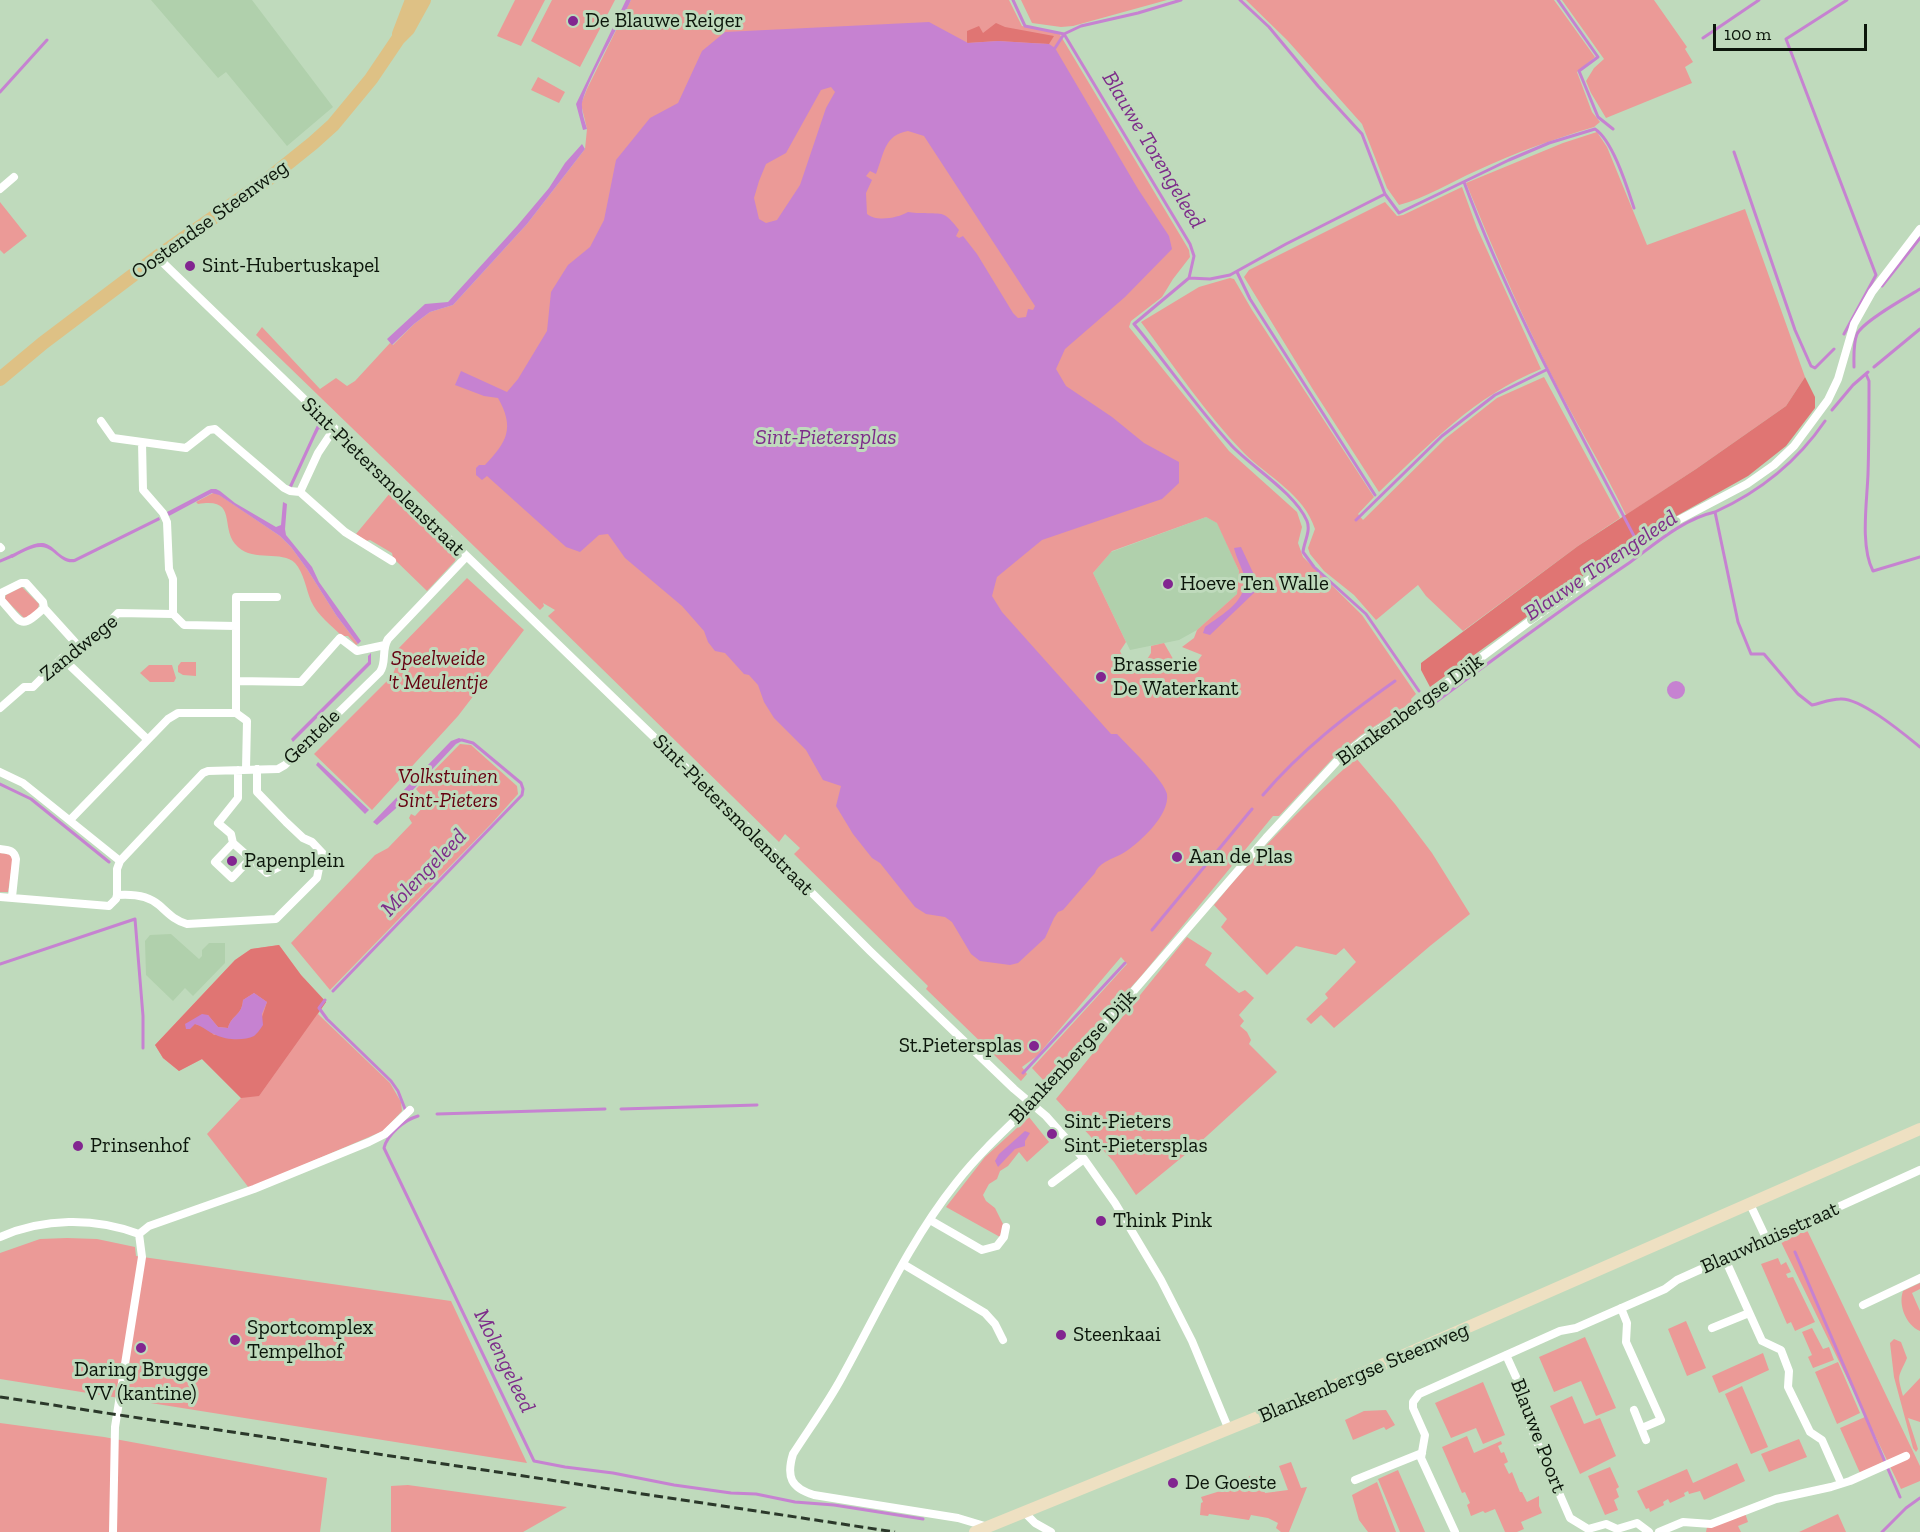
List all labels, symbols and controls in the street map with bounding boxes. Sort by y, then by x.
place label: De Blauwe Reiger [585,8,743,34]
scale bar [1716,12,1870,50]
marker: De Blauwe Reiger [566,14,580,28]
text: 100 m [1724,23,1771,45]
water label: Blauwe Torengeleed [1096,67,1210,233]
street label: Oostendse Steenweg [127,155,293,285]
place label: Sint-Hubertuskapel [202,253,380,279]
marker: Sint-Hubertuskapel [183,259,197,273]
street label: Sint-Pietersmolenstraat [296,392,470,562]
water label: Sint-Pietersplas [755,425,897,451]
water label: Blauwe Torengeleed [1520,505,1682,627]
place label: Hoeve Ten Walle [1180,571,1329,597]
marker: Hoeve Ten Walle [1161,577,1175,591]
street label: Zandwege [35,609,123,687]
park label: Speelweide 't Meulentje [388,646,488,696]
street label: Blankenbergse Dijk [1332,648,1488,772]
place label: Brasserie De Waterkant [1113,652,1239,702]
marker: Brasserie De Waterkant [1094,670,1108,684]
street label: Gentele [278,704,346,770]
street label: Sint-Pietersmolenstraat [647,729,819,901]
park label: Volkstuinen Sint-Pieters [398,764,498,814]
water label: Molengeleed [376,824,472,922]
place label: Aan de Plas [1189,844,1293,870]
place label: Papenplein [244,848,344,874]
marker: Aan de Plas [1170,850,1184,864]
marker: Papenplein [225,854,239,868]
street label: Blankenbergse Dijk [1004,984,1142,1130]
place label: St.Pietersplas [899,1033,1022,1059]
marker: St.Pietersplas [1027,1039,1041,1053]
place label: Sint-Pieters Sint-Pietersplas [1064,1109,1208,1159]
marker: Sint-Pieters Sint-Pietersplas [1045,1127,1059,1141]
place label: Prinsenhof [90,1133,189,1159]
marker: Prinsenhof [71,1139,85,1153]
street label: Blauwhuisstraat [1697,1196,1843,1280]
place label: Think Pink [1113,1208,1212,1234]
marker: Think Pink [1094,1214,1108,1228]
water label: Molengeleed [468,1305,540,1417]
place label: Sportcomplex Tempelhof [247,1315,373,1365]
street label: Blankenbergse Steenweg [1255,1317,1473,1429]
place label: Steenkaai [1073,1322,1161,1348]
marker: Steenkaai [1054,1328,1068,1342]
marker: Sportcomplex Tempelhof [228,1333,242,1347]
marker: Daring Brugge VV (kantine) [134,1341,148,1355]
place label: Daring Brugge VV (kantine) [74,1357,208,1407]
street label: Blauwe Poort [1505,1375,1571,1497]
place label: De Goeste [1185,1470,1276,1496]
marker: De Goeste [1166,1476,1180,1490]

